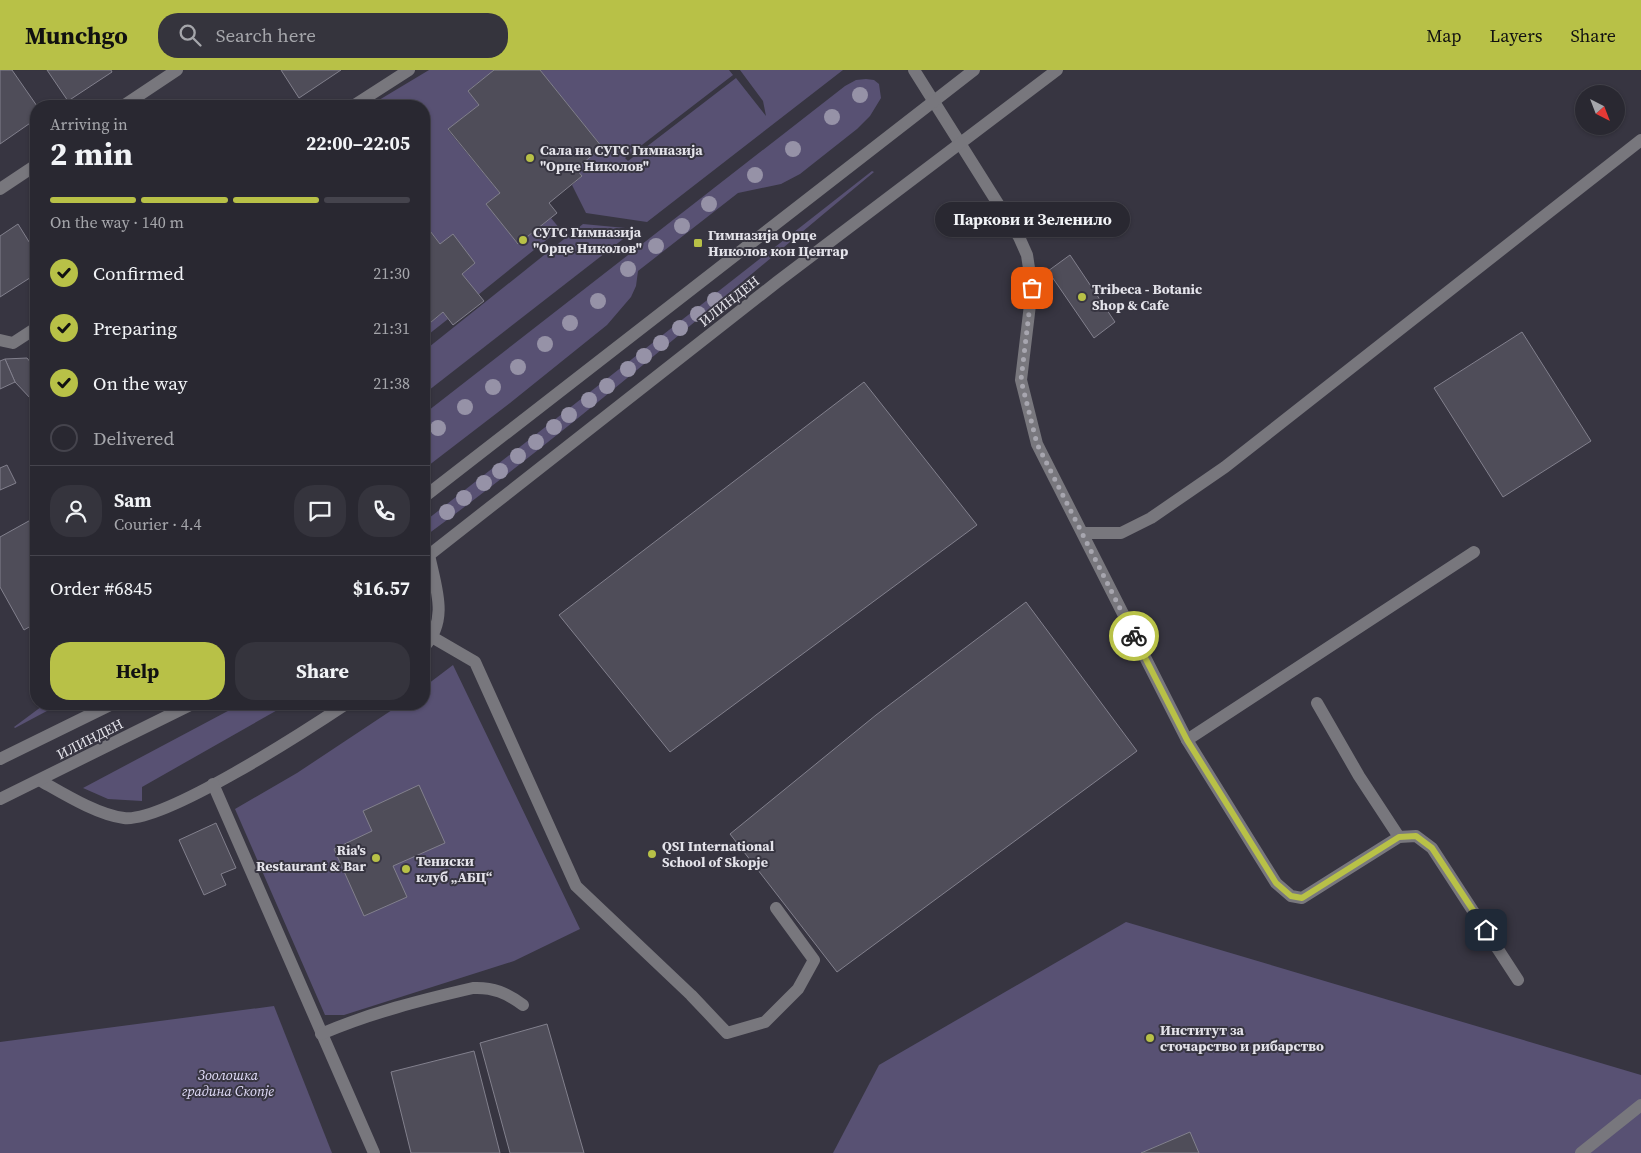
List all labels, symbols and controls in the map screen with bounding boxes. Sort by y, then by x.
search box [158,13,508,58]
text: Munchgo [25,19,128,52]
icon: search [176,21,204,49]
text: Search here [216,22,316,48]
text: Map [1426,23,1461,48]
text: Layers [1489,23,1542,48]
text: Share [1570,23,1616,48]
north arrow [1575,85,1625,135]
map controls [1575,85,1625,135]
text: Arriving in [50,113,128,135]
text: 22:00–22:05 [306,130,410,156]
text: 2 min [50,132,133,176]
place label: Сала на СУГС Гимназија "Орце Николов" [540,140,703,176]
marker: Сала на СУГС Гимназија "Орце Николов" [524,152,536,164]
callout: Паркови и Зеленило [934,203,1130,238]
text: Паркови и Зеленило [953,208,1112,230]
text: On the way · 140 m [50,211,184,233]
place label: СУГС Гимназија "Орце Николов" [533,222,642,258]
place label: Гимназија Орце Николов кон Центар [708,225,849,261]
marker: СУГС Гимназија "Орце Николов" [517,234,529,246]
marker: Гимназија Орце Николов кон Центар [692,237,704,249]
icon: check [50,259,78,287]
text: Confirmed [93,260,184,286]
text: 21:30 [373,262,410,284]
pin [1011,267,1053,309]
street label: ИЛИНДЕН [694,271,764,331]
icon: bag [1018,274,1046,302]
place label: Tribeca - Botanic Shop & Cafe [1092,279,1202,315]
marker: Tribeca - Botanic Shop & Cafe [1076,291,1088,303]
icon: check [50,314,78,342]
text: Preparing [93,315,177,341]
text: 21:31 [373,317,410,339]
icon: check [50,369,78,397]
text: On the way [93,370,188,396]
text: 21:38 [373,372,410,394]
text: Delivered [93,425,174,451]
button: person [50,485,102,537]
button: chat [294,485,346,537]
button: phone [358,485,410,537]
text: Sam [114,487,152,513]
text: Courier · 4.4 [114,513,202,535]
text: Order #6845 [50,575,152,601]
text: $16.57 [353,575,410,601]
courier [1109,611,1159,661]
icon: bike [1120,622,1148,650]
button: Help [50,642,225,700]
button: Share [235,642,410,700]
street label: ИЛИНДЕН [53,714,127,764]
place label: QSI International School of Skopje [662,836,775,872]
place label: Ria's Restaurant & Bar [256,840,367,876]
marker: QSI International School of Skopje [646,848,658,860]
place label: Тениски клуб „АБЦ“ [416,851,492,887]
marker: Ria's Restaurant & Bar [370,852,382,864]
marker: Тениски клуб „АБЦ“ [400,863,412,875]
pin [1465,909,1507,951]
icon: home [1472,916,1500,944]
place label: Институт за сточарство и рибарство [1160,1020,1324,1056]
marker: Институт за сточарство и рибарство [1144,1032,1156,1044]
park label: Зоолошка градина Скопје [182,1065,274,1101]

